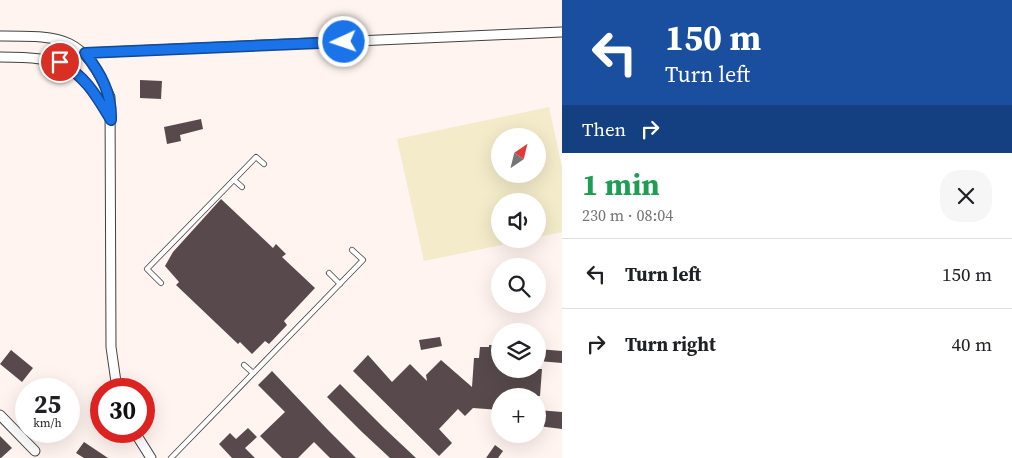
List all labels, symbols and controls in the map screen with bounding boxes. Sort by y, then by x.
text: 150 m [665,14,761,62]
position arrow [317,15,369,67]
icon: left [582,20,647,85]
pin [39,41,81,83]
icon: arrive [46,48,74,76]
text: Turn left [665,59,750,89]
icon: right [636,115,664,143]
text: Then [582,116,626,142]
north arrow [491,128,546,182]
map controls [491,128,546,443]
text: 1 min [582,164,660,205]
button: close [940,170,992,222]
button: sound [491,193,546,248]
text: 230 m · 08:04 [582,204,673,226]
button: search [491,258,546,313]
icon: left [582,260,610,288]
text: Turn left [625,261,701,287]
text: 150 m [942,261,992,287]
button: layers [491,323,546,378]
icon: right [582,330,610,358]
text: Turn right [625,331,716,357]
text: 40 m [951,331,992,357]
speed limit sign: 30 [90,378,155,443]
text: 25 [34,387,61,421]
button: + [491,388,546,443]
text: km/h [33,415,62,431]

